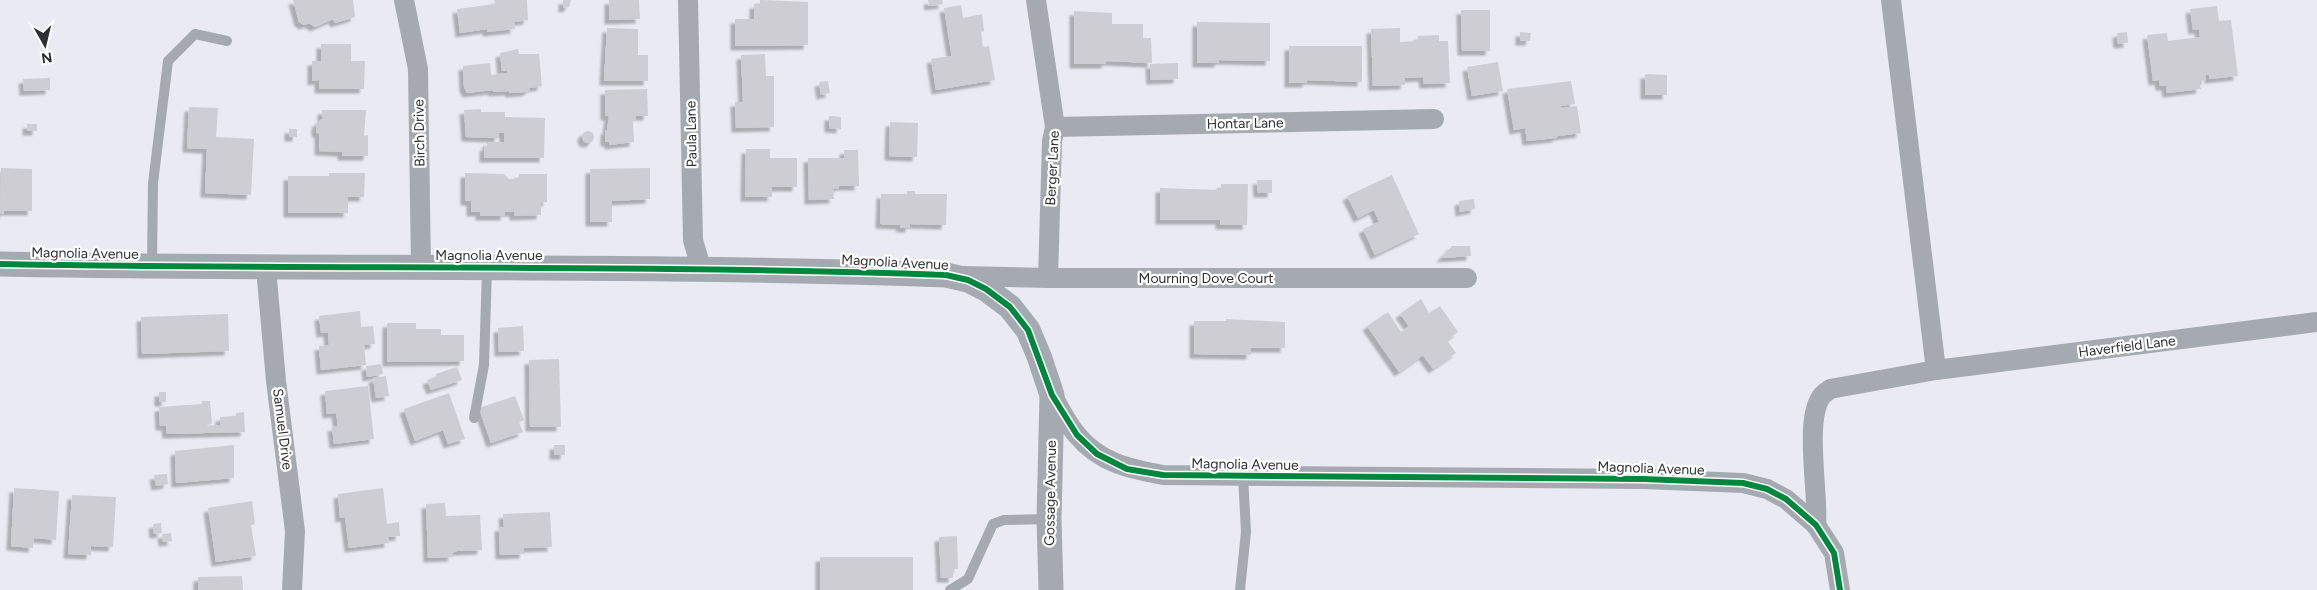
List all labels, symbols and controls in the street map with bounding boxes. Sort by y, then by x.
north arrow [20,20,70,70]
text: N [40,48,53,67]
street label: Birch Drive [410,99,429,167]
street label: Paula Lane [682,100,701,167]
street label: Hontar Lane [1206,114,1284,133]
street label: Berger Lane [1042,130,1063,206]
street label: Magnolia Avenue [31,244,139,263]
street label: Magnolia Avenue [435,247,543,264]
street label: Magnolia Avenue [841,251,949,274]
street label: Mourning Dove Court [1139,270,1273,287]
street label: Haverfield Lane [2078,332,2177,361]
street label: Samuel Drive [269,387,296,471]
street label: Gossage Avenue [1041,440,1060,546]
street label: Magnolia Avenue [1191,455,1299,474]
street label: Magnolia Avenue [1597,458,1705,479]

